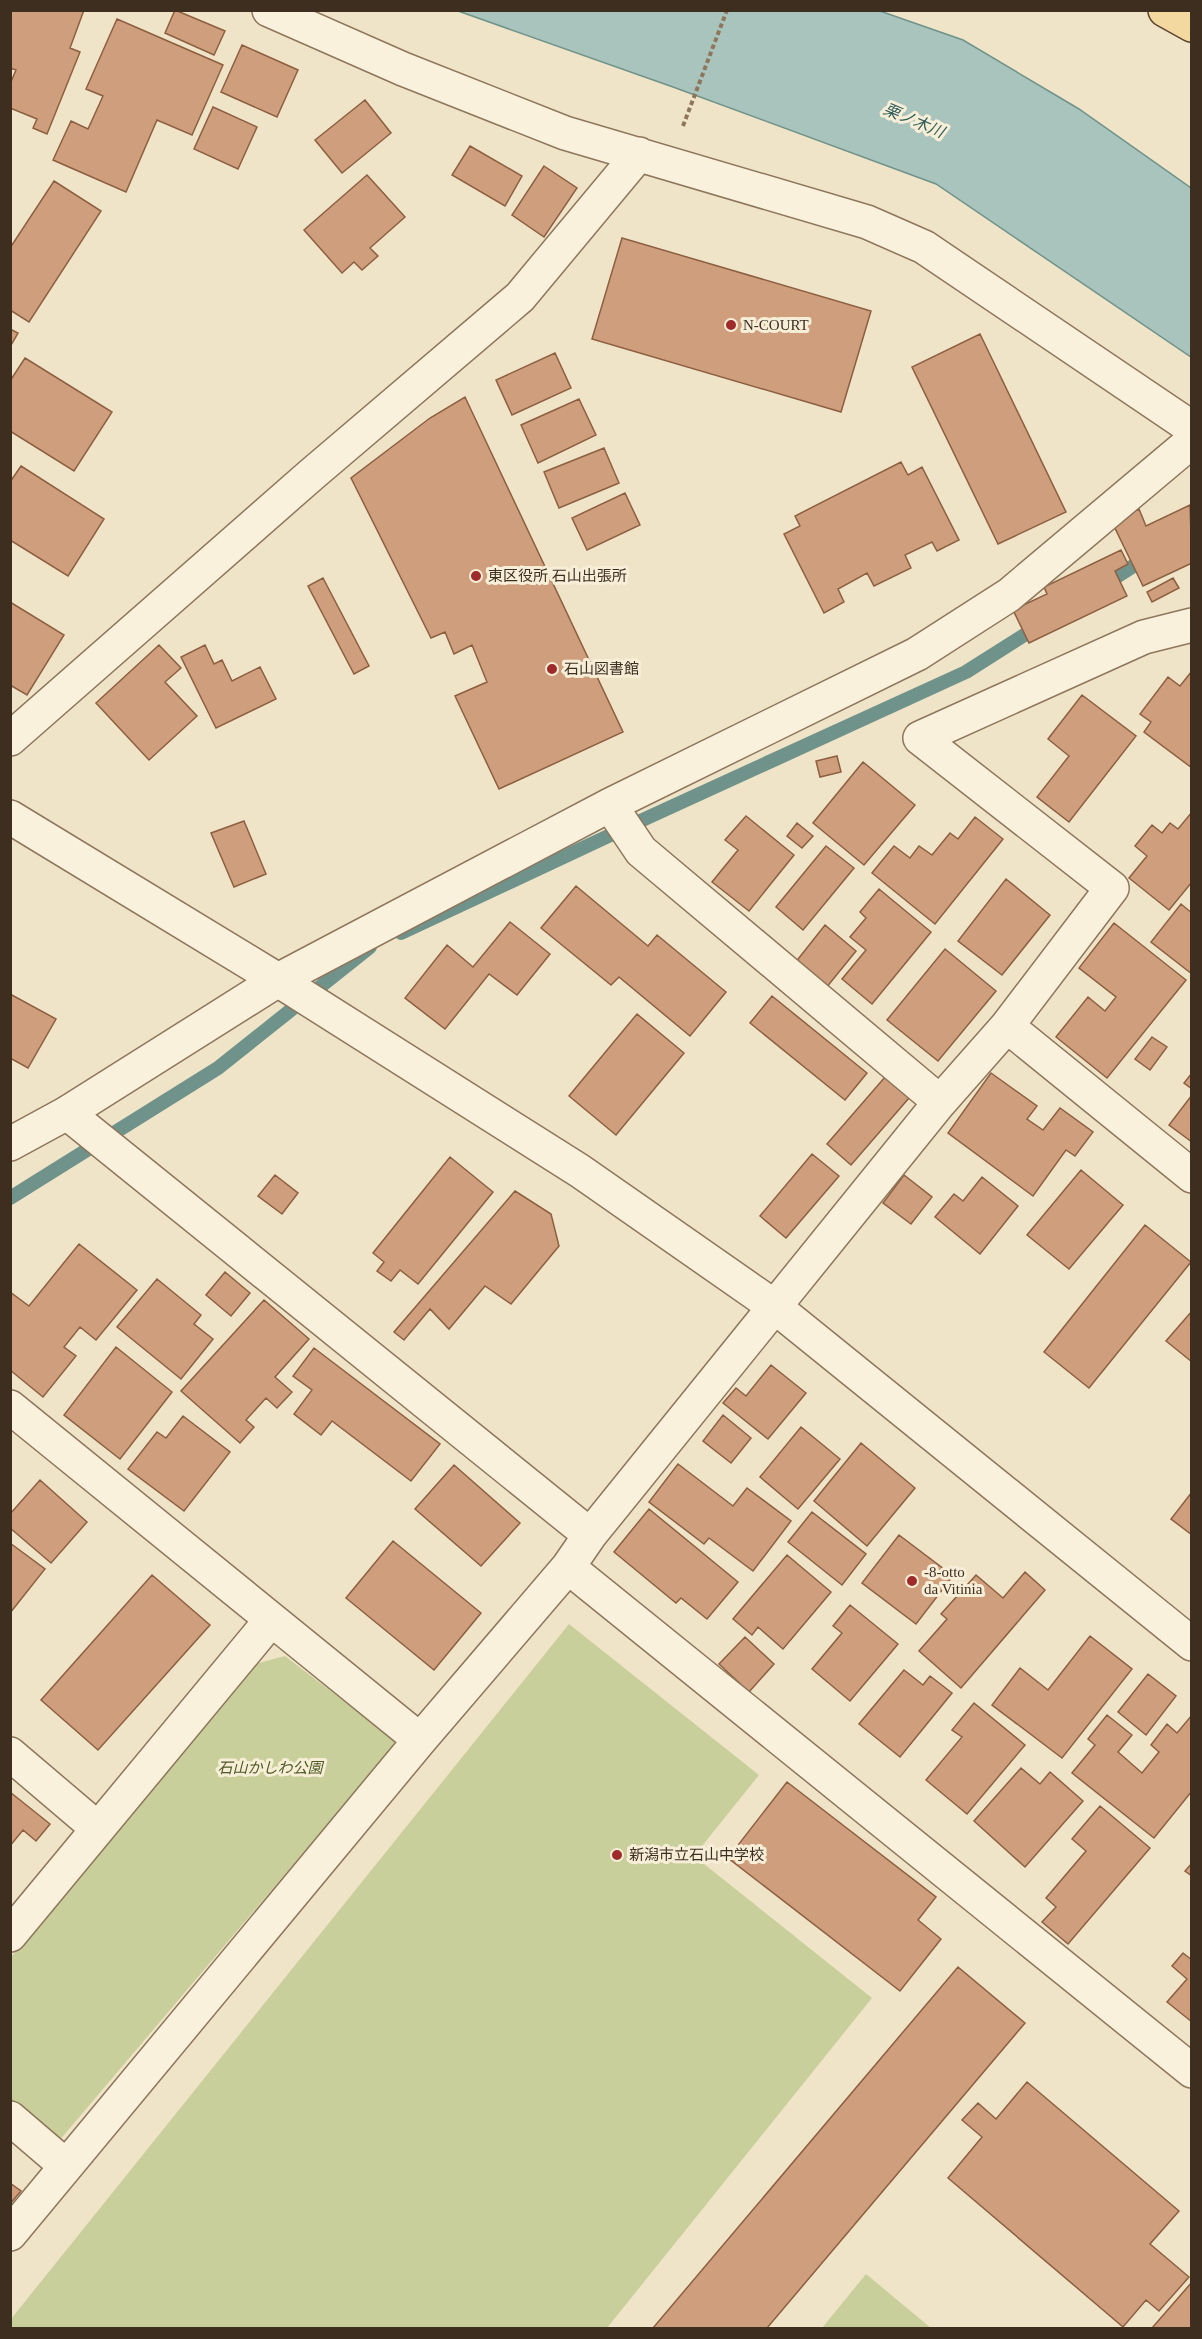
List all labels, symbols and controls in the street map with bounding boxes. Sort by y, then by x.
water label: 栗ノ木川 [881,100,948,142]
place label: N-COURT [743,317,809,333]
marker: N-COURT [724,318,738,332]
place label: 東区役所 石山出張所 [488,568,627,584]
marker: 東区役所 石山出張所 [469,569,483,583]
place label: 石山図書館 [564,661,639,677]
marker: 石山図書館 [545,662,559,676]
place label: -8-otto da Vitinia [924,1564,983,1597]
marker: -8-otto da Vitinia [905,1574,919,1588]
park label: 石山かしわ公園 [217,1760,324,1776]
place label: 新潟市立石山中学校 [629,1847,764,1863]
marker: 新潟市立石山中学校 [610,1848,624,1862]

